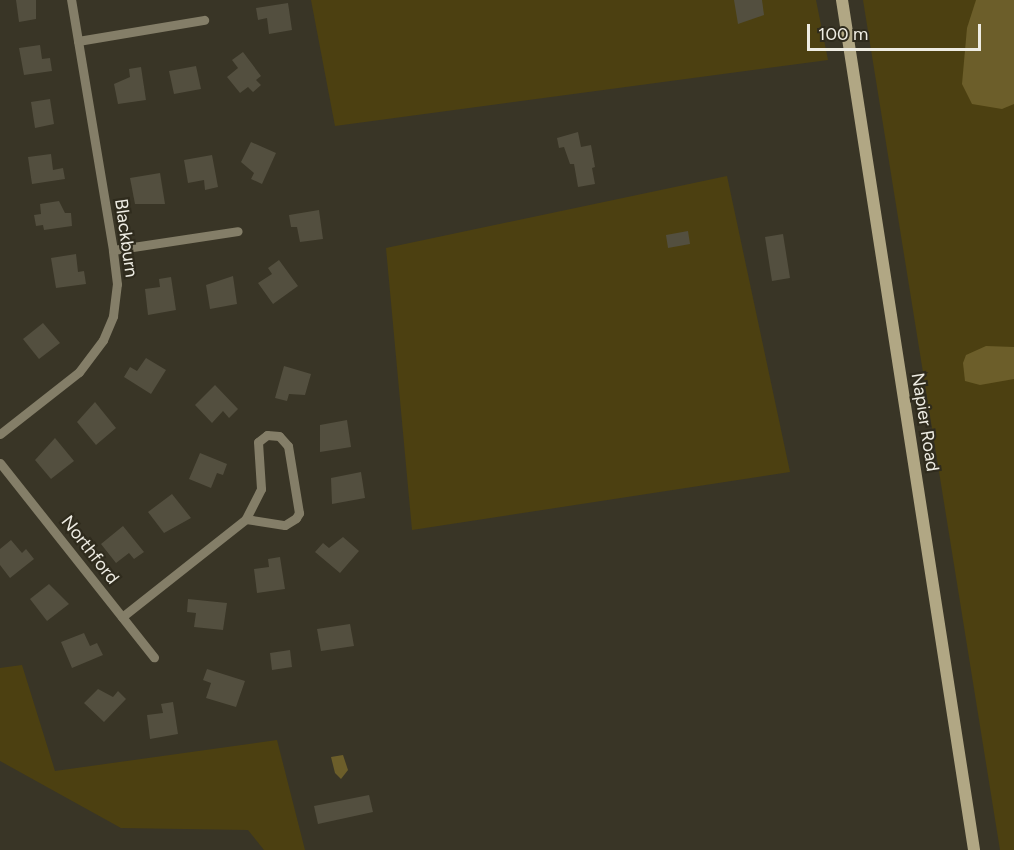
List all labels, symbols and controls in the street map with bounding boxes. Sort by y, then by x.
scale bar [810,12,984,50]
text: 100 m [818,23,868,45]
street label: Blackburn [110,197,142,279]
street label: Napier Road [907,371,943,473]
street label: Northford [57,511,123,589]

